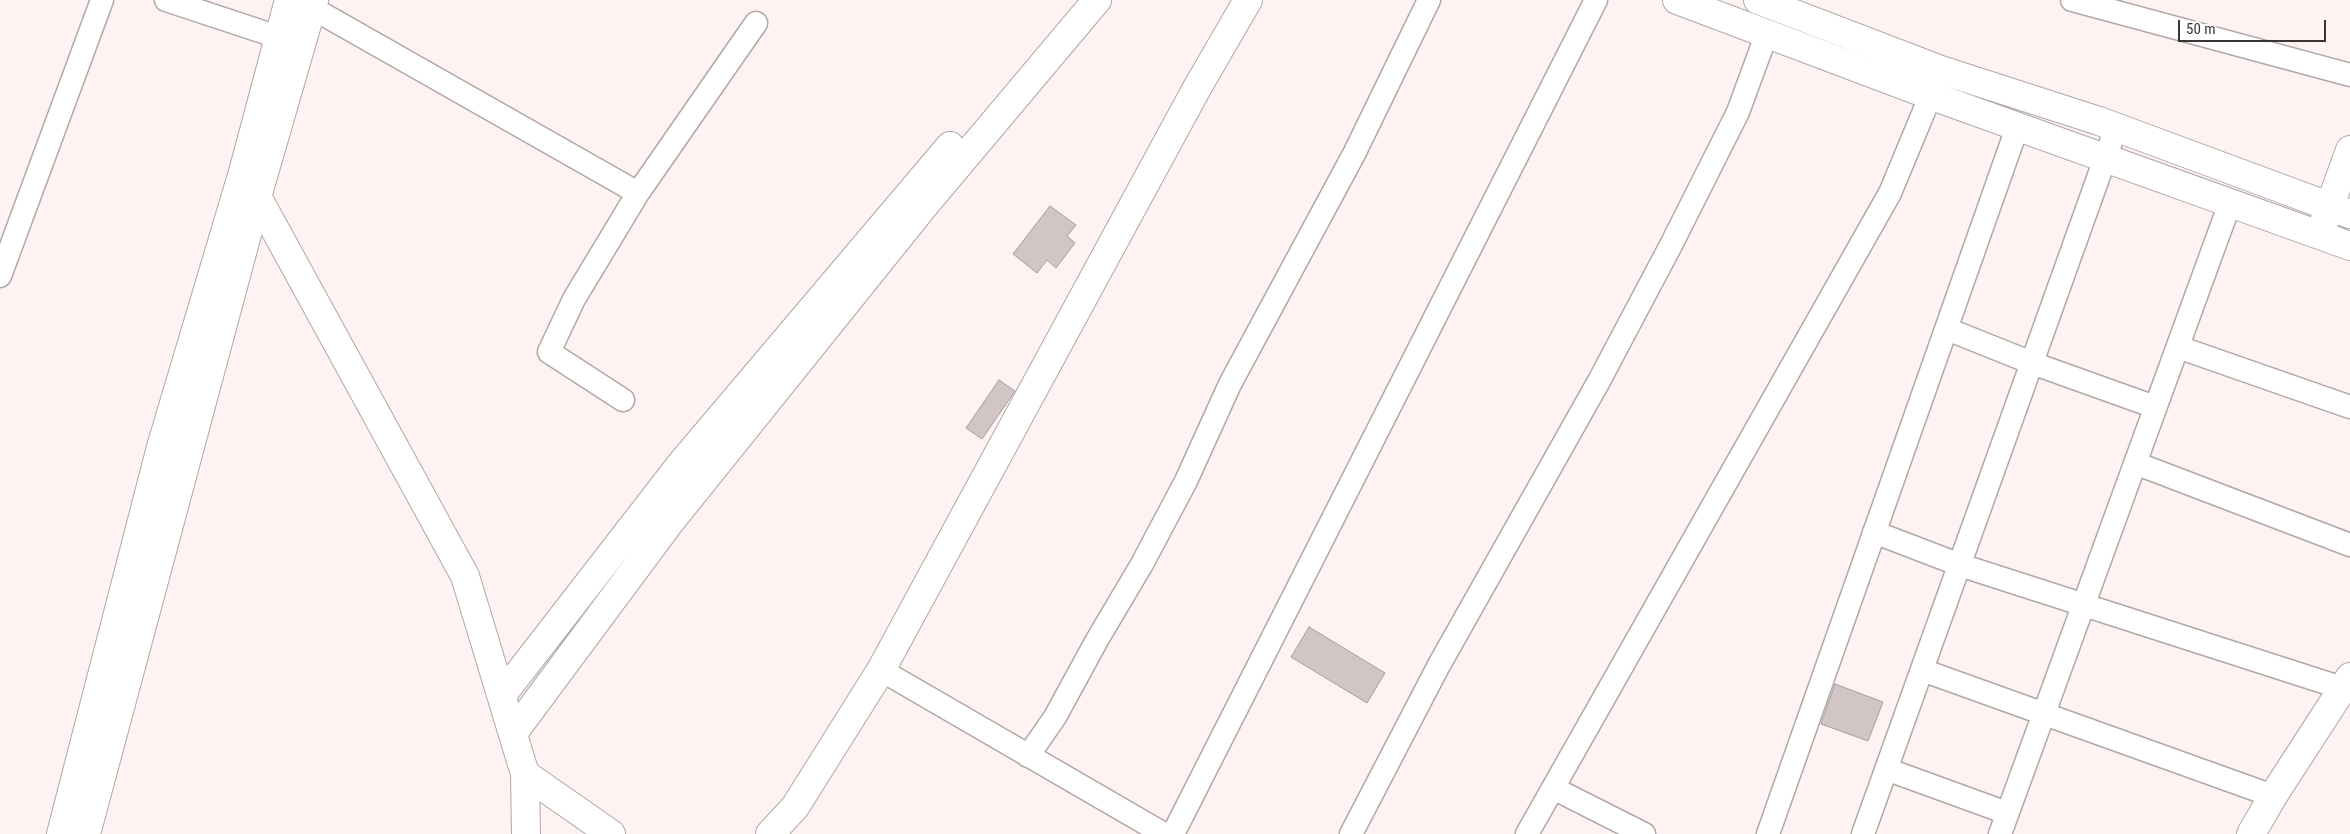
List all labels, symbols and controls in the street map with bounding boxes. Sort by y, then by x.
scale bar [2180,10,2328,42]
text: 50 m [2186,20,2216,38]

